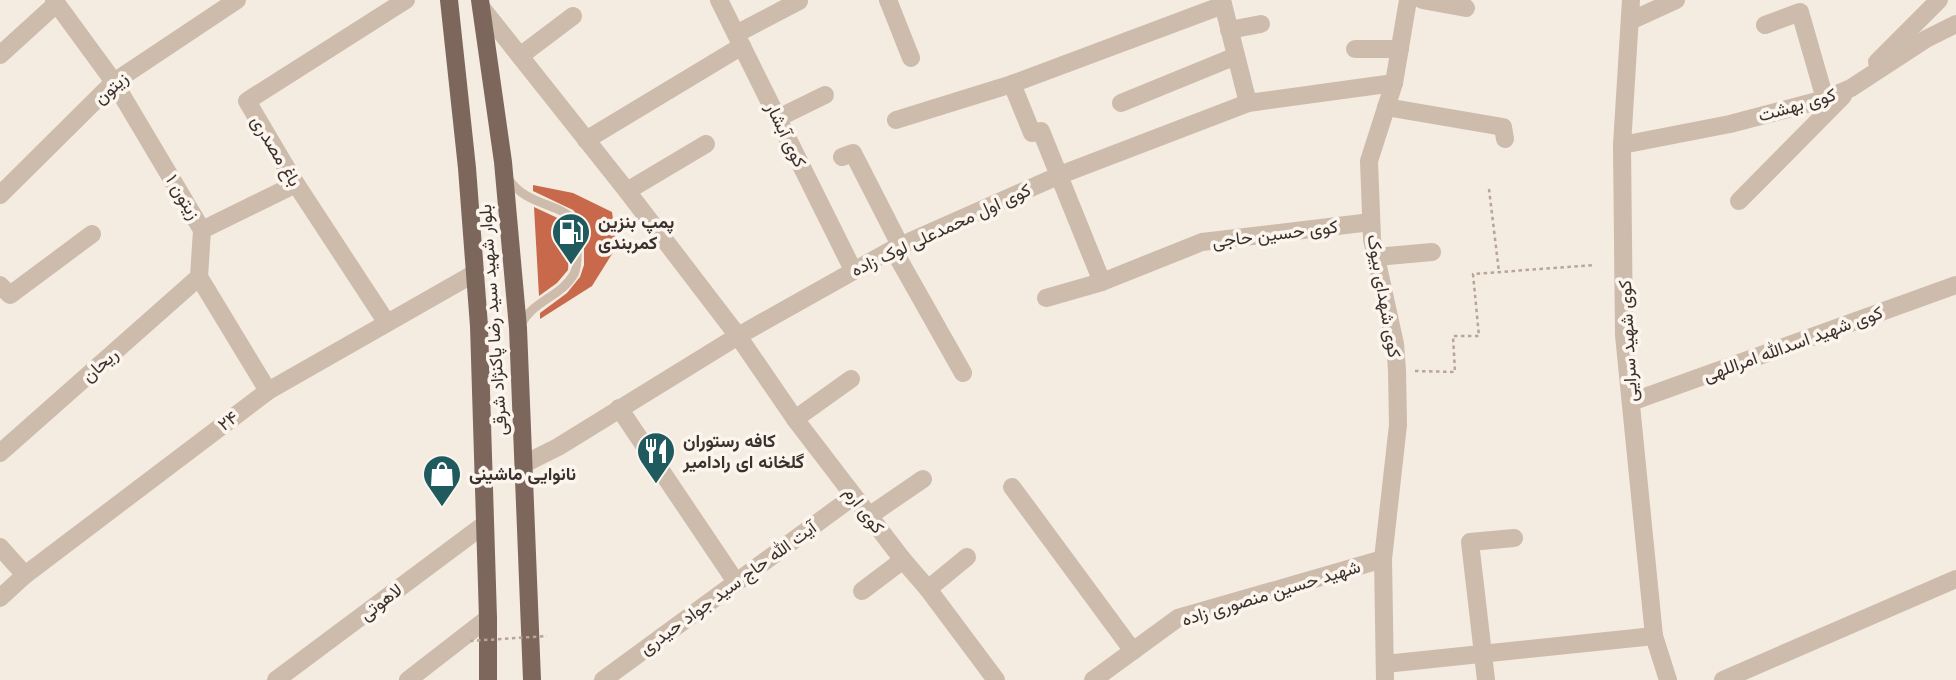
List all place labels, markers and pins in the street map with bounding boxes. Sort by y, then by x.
fuel station icon: پمپ بنزین کمربندی [550,211,592,266]
place label: پمپ بنزین کمربندی [598,212,674,254]
restaurant icon: کافه رستوران گلخانه ای رادامیر [635,430,677,485]
place label: کافه رستوران گلخانه ای رادامیر [682,431,804,473]
shop icon: نانوایی ماشینی [421,453,463,508]
place label: نانوایی ماشینی [469,464,576,485]

